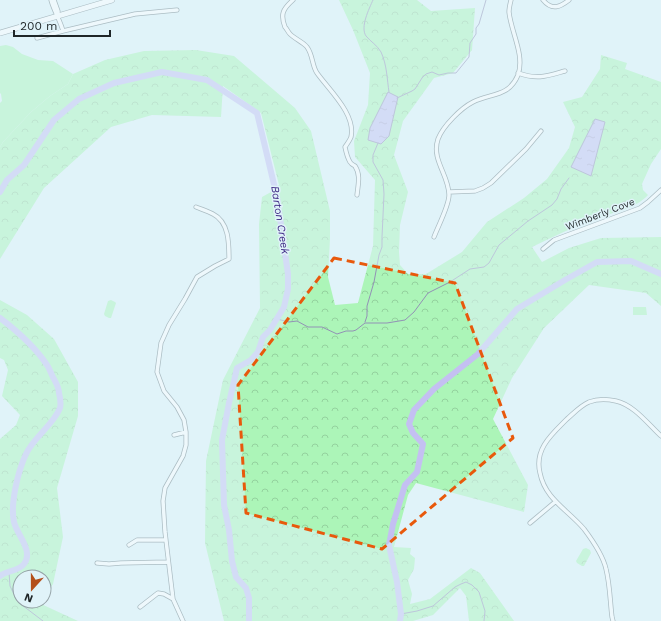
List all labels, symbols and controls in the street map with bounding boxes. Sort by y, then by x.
scale bar [14,12,110,38]
text: 200 m [20,19,57,33]
water label: Barton Creek [268,185,292,256]
street label: Wimberly Cove [564,196,636,232]
north arrow [12,569,52,609]
text: N [22,590,35,605]

